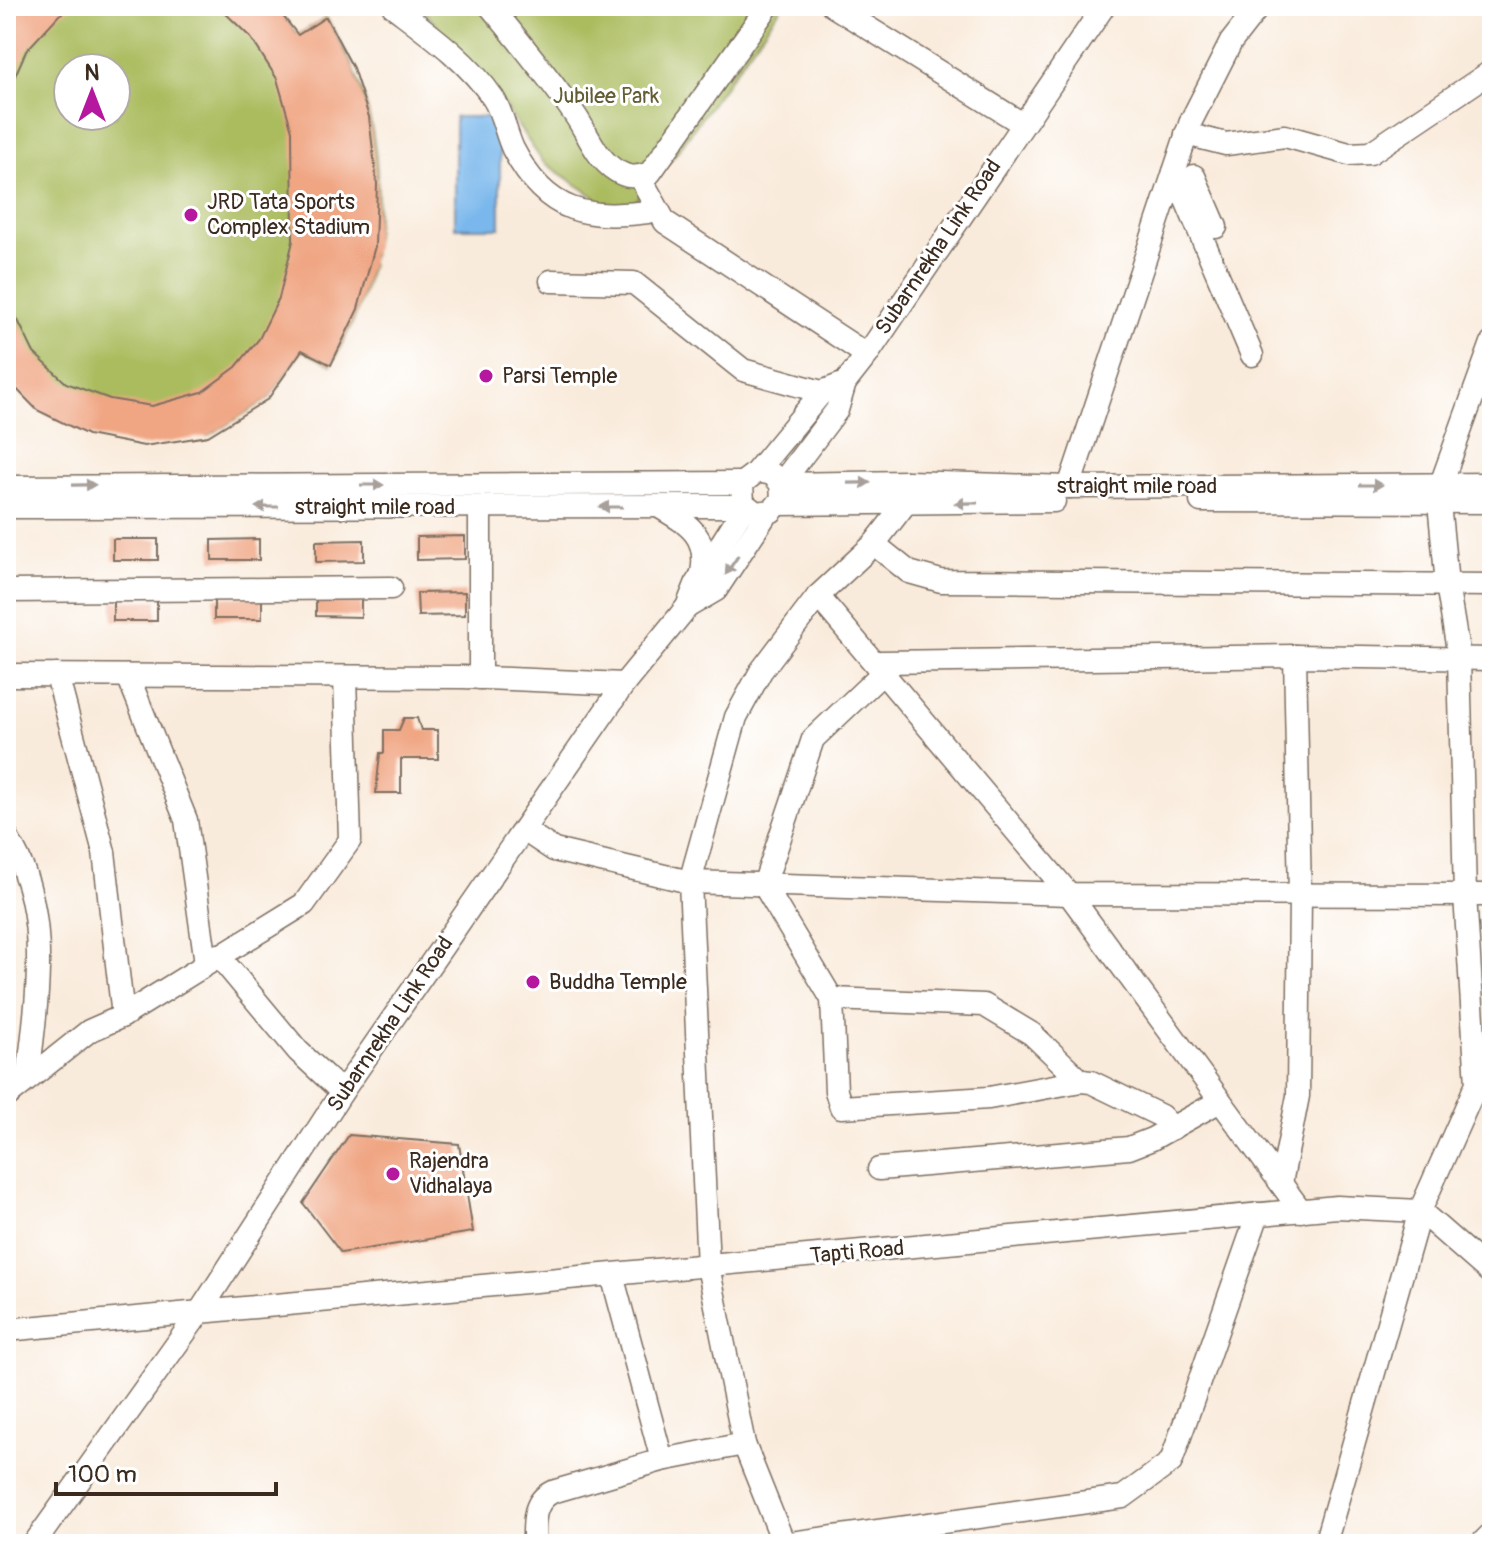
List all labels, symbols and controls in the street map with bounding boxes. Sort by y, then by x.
north arrow [52,52,132,132]
text: N [85,59,100,87]
park label: Jubilee Park [553,82,659,110]
street label: Subarnrekha Link Road [869,154,1007,340]
place label: JRD Tata Sports Complex Stadium [207,188,370,241]
marker: JRD Tata Sports Complex Stadium [182,206,200,224]
place label: Parsi Temple [502,362,618,390]
marker: Parsi Temple [477,367,495,385]
street label: straight mile road [1057,472,1217,500]
one-way arrow [847,477,872,489]
one-way arrow [72,479,97,492]
one-way arrow [360,479,385,491]
one-way arrow [1359,479,1384,491]
street label: straight mile road [295,493,455,521]
one-way arrow [953,496,978,509]
one-way arrow [254,501,279,513]
one-way arrow [598,501,623,513]
one-way arrow [725,555,740,576]
street label: Subarnrekha Link Road [321,931,459,1117]
place label: Buddha Temple [549,968,687,996]
marker: Buddha Temple [524,973,542,991]
place label: Rajendra Vidhalaya [409,1147,493,1200]
marker: Rajendra Vidhalaya [384,1165,402,1183]
street label: Tapti Road [809,1234,905,1270]
scale bar [56,1446,276,1496]
text: 100 m [68,1460,137,1489]

